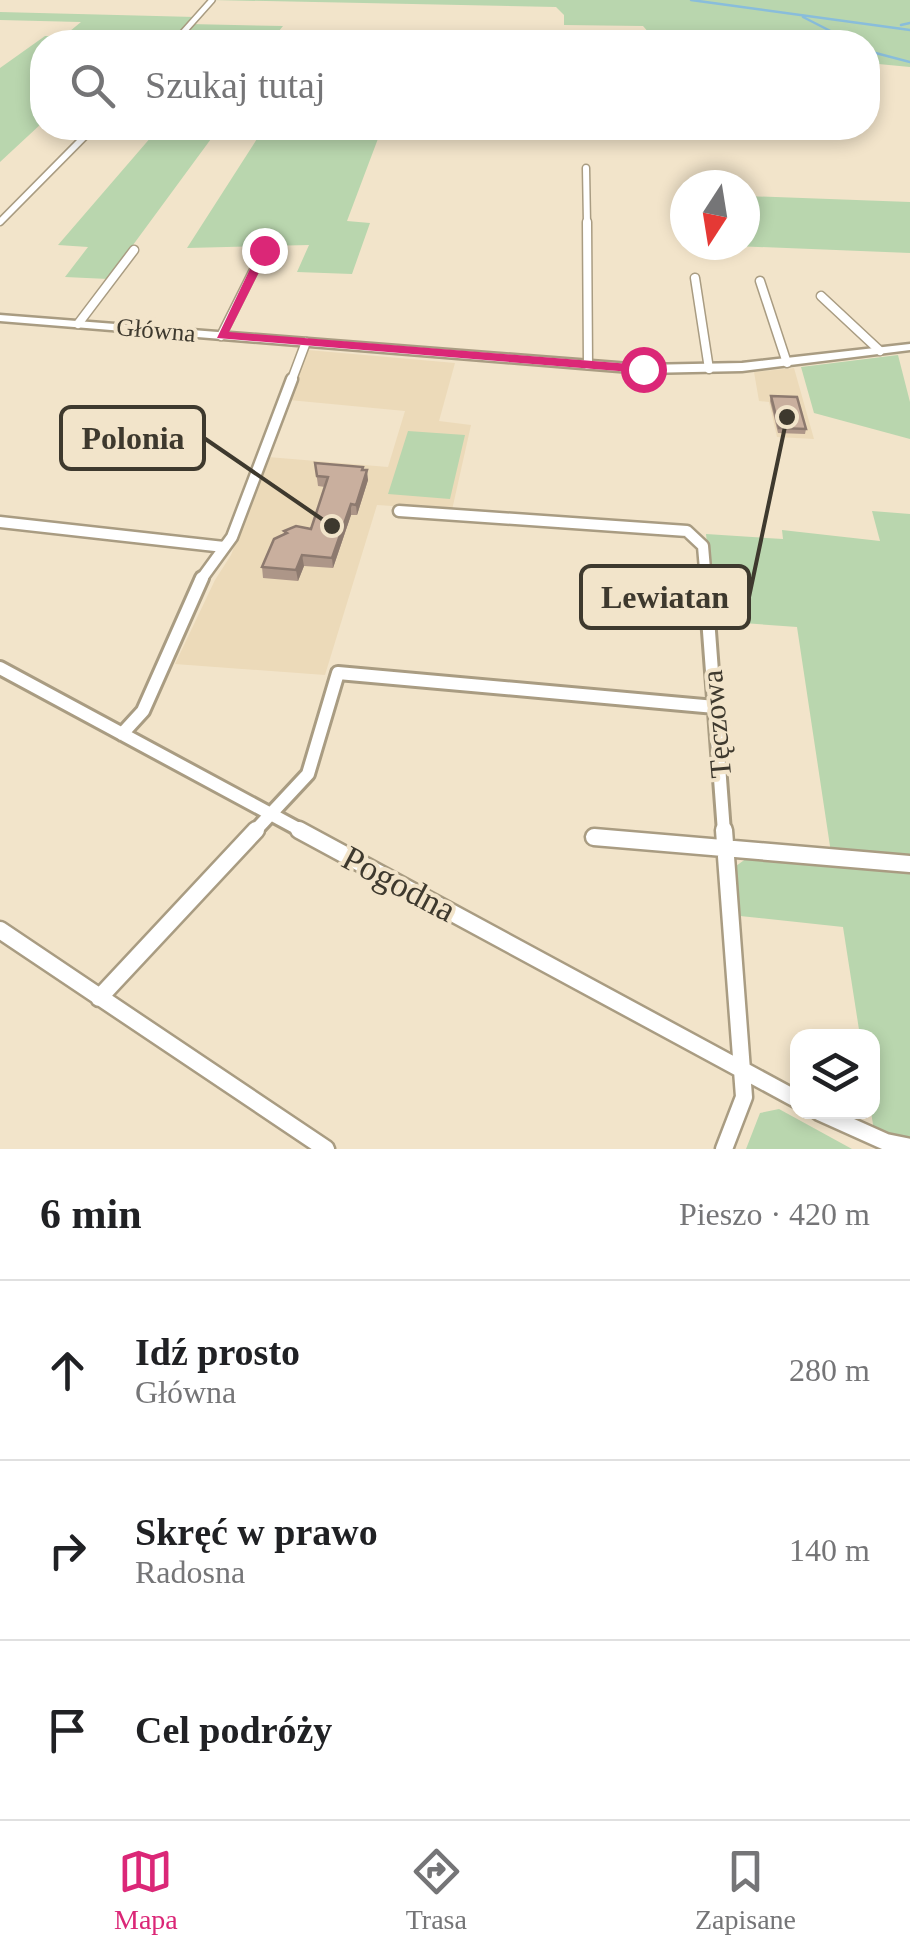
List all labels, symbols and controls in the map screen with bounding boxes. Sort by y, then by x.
search box [30,30,880,140]
icon: search [65,58,120,113]
text: Szukaj tutaj [145,64,325,106]
north arrow [670,170,760,260]
route end [242,228,288,274]
street label: Główna [115,313,197,347]
route start [621,347,667,393]
callout: Polonia [61,407,204,469]
text: Polonia [81,420,185,456]
callout: Lewiatan [581,566,749,628]
text: Lewiatan [601,579,729,615]
street label: Tęczowa [695,669,737,779]
street label: Pogodna [336,838,463,930]
map controls [790,1029,880,1119]
button: layers [790,1029,880,1119]
text: 6 min [40,1191,142,1237]
text: Pieszo · 420 m [679,1196,870,1232]
text: Idź prosto [135,1331,300,1373]
icon: ahead [40,1343,95,1398]
text: 280 m [789,1352,870,1388]
text: Główna [135,1374,236,1410]
text: Skręć w prawo [135,1511,378,1553]
icon: right [40,1523,95,1578]
text: 140 m [789,1532,870,1568]
text: Radosna [135,1554,245,1590]
icon: arrive [40,1703,95,1758]
text: Cel podróży [135,1709,332,1751]
tab: Mapa [114,1844,178,1936]
tab: Trasa [406,1844,467,1936]
tab: Zapisane [695,1844,796,1936]

